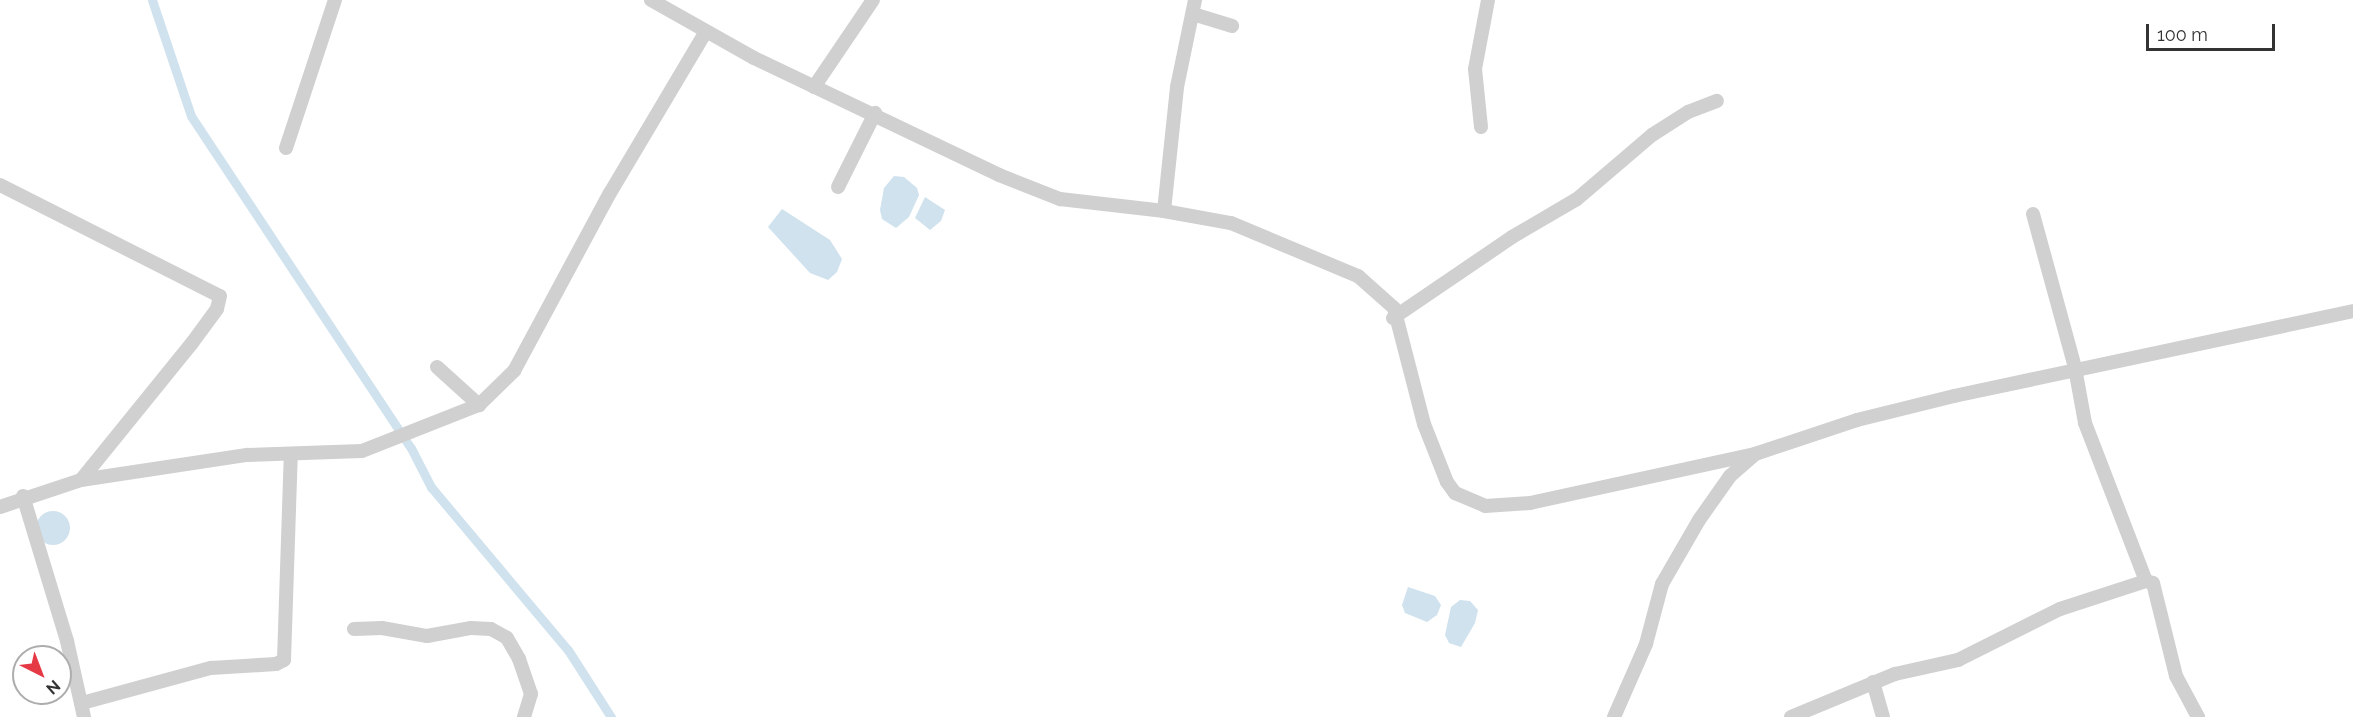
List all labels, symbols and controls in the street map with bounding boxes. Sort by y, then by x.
scale bar [2149,12,2278,50]
text: 100 m [2157,24,2208,45]
north arrow [12,645,72,705]
text: N [42,676,64,698]

